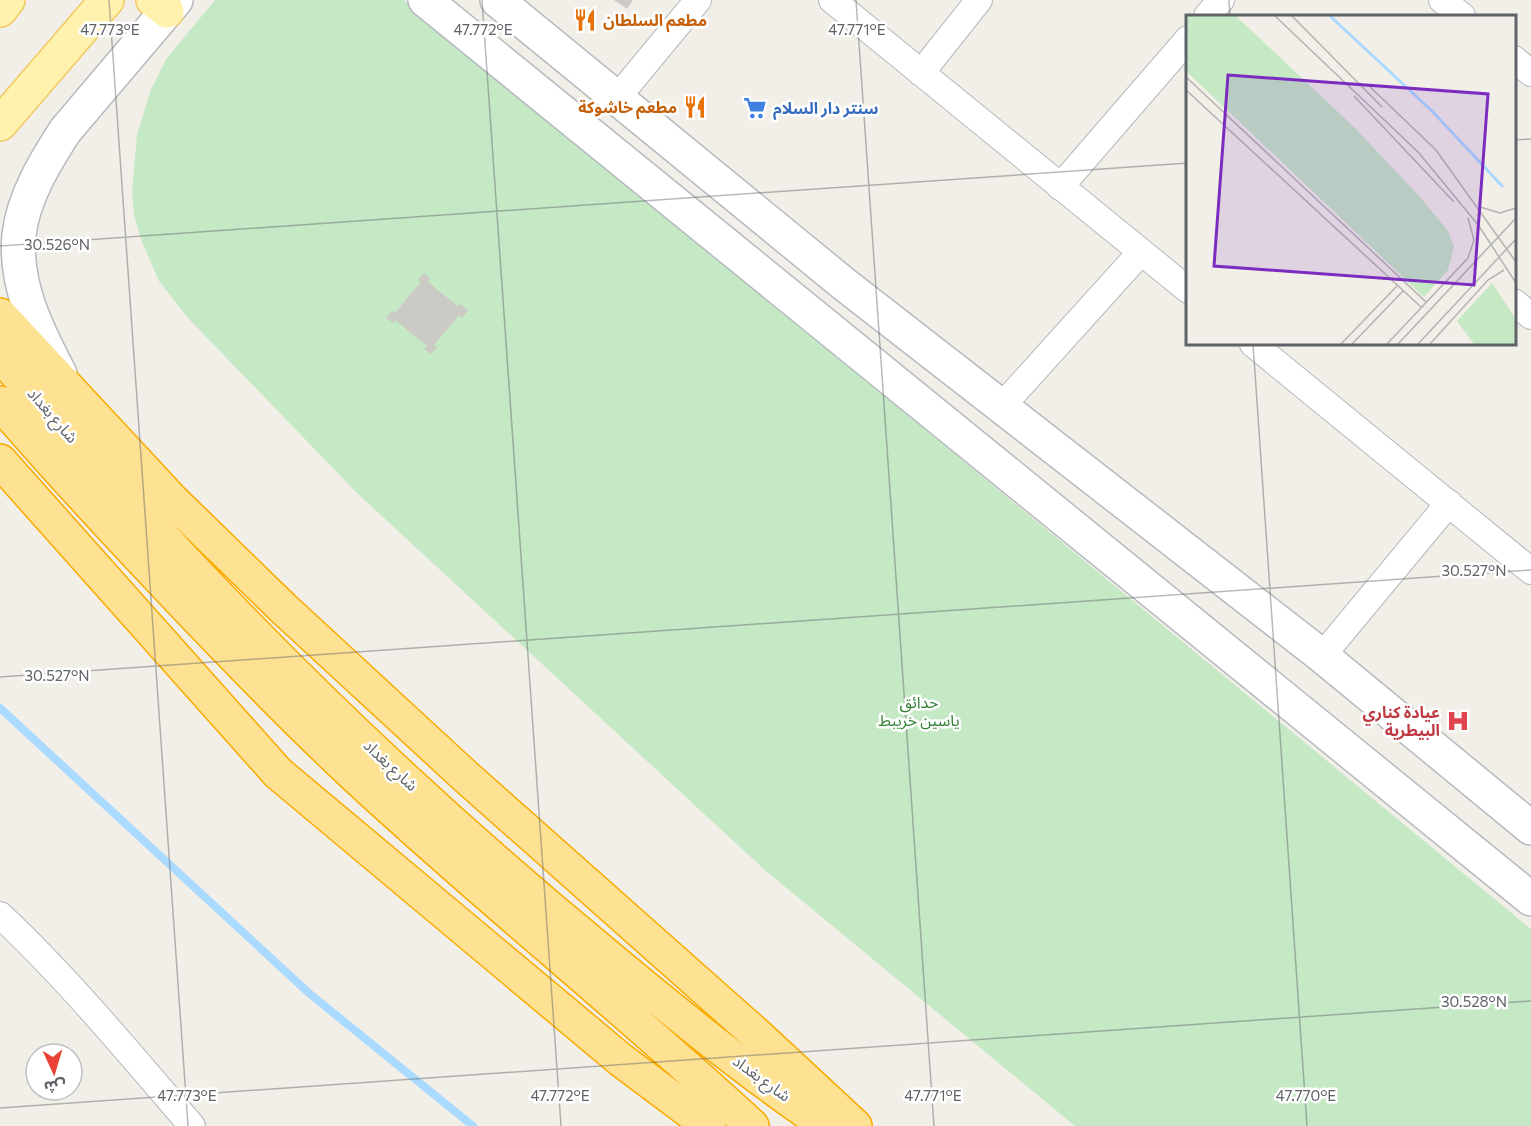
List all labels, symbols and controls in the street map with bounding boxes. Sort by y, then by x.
restaurant icon: مطعم السلطان [572,7,598,33]
place label: مطعم السلطان [603,10,707,33]
inset map [1186,15,1516,345]
text: 47.773°E [80,20,140,38]
text: 47.772°E [453,20,513,38]
text: 47.771°E [828,20,886,38]
restaurant icon: مطعم خاشوكة [682,94,708,120]
supermarket icon: سنتر دار السلام [742,95,768,121]
place label: مطعم خاشوكة [578,97,677,120]
place label: سنتر دار السلام [773,98,878,120]
text: 30.526°N [24,235,90,253]
street label: شارع بغداد [21,383,82,449]
text: 30.527°N [1442,561,1506,579]
text: 30.527°N [25,666,89,684]
park label: حدائق ياسين خريبط [878,692,960,730]
place label: عيادة كناري البيطرية [1362,702,1440,740]
hospital icon: عيادة كناري البيطرية [1445,708,1471,734]
street label: شارع بغداد [358,735,422,797]
text: 30.528°N [1441,992,1507,1010]
north arrow [24,1042,84,1102]
street label: شارع بغداد [727,1050,795,1108]
text: ش [43,1076,67,1098]
text: 47.773°E [157,1086,217,1104]
text: 47.772°E [530,1086,590,1104]
text: 47.771°E [904,1086,962,1104]
text: 47.770°E [1276,1086,1336,1104]

